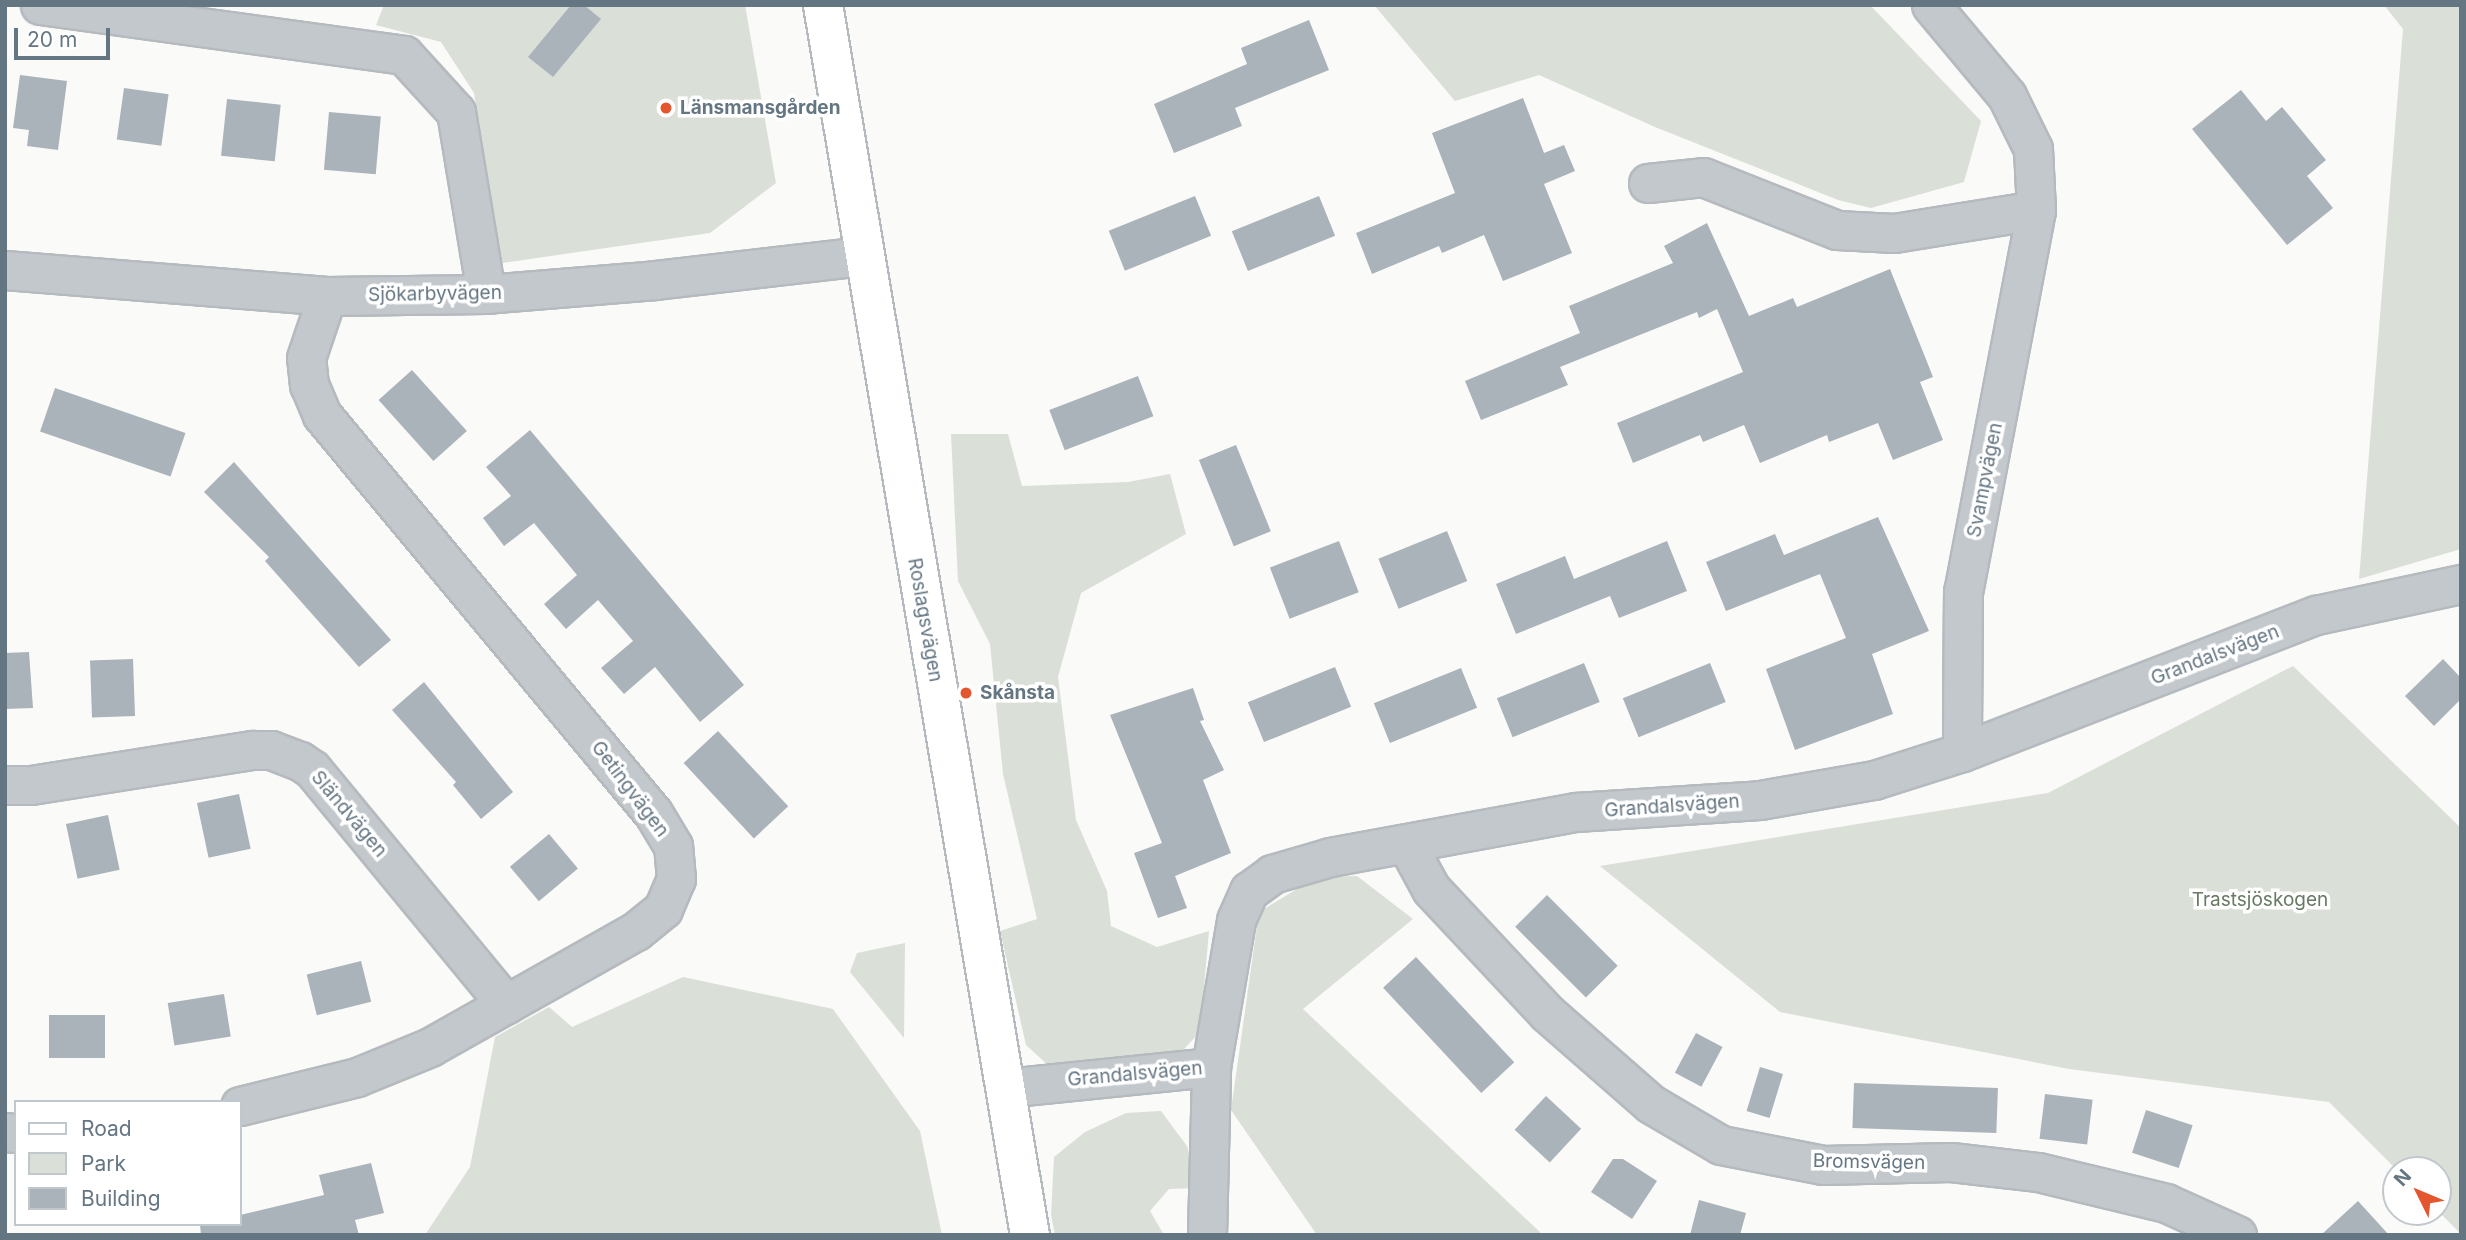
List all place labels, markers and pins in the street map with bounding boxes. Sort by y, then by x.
place label: Länsmansgården [680,97,841,119]
marker: Länsmansgården [658,100,674,116]
place label: Skånsta [980,682,1055,704]
marker: Skånsta [958,685,974,701]

